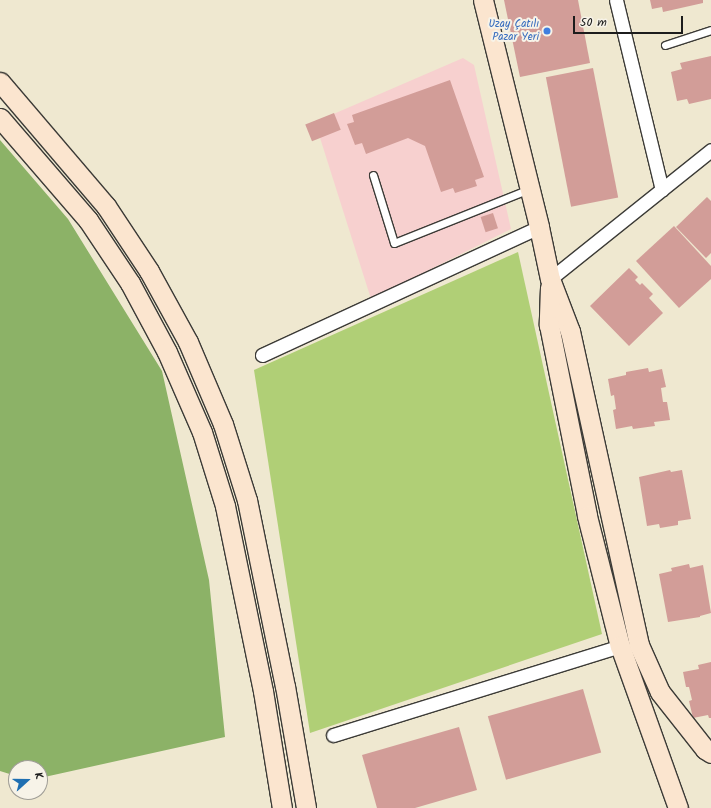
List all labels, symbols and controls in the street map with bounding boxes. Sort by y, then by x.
scale bar [575,8,685,34]
text: 50 m [580,13,607,32]
place label: Uzay Çatılı Pazar Yeri [488,18,539,44]
marker: Uzay Çatılı Pazar Yeri [542,26,552,36]
north arrow [8,760,48,800]
text: K [29,770,48,782]

